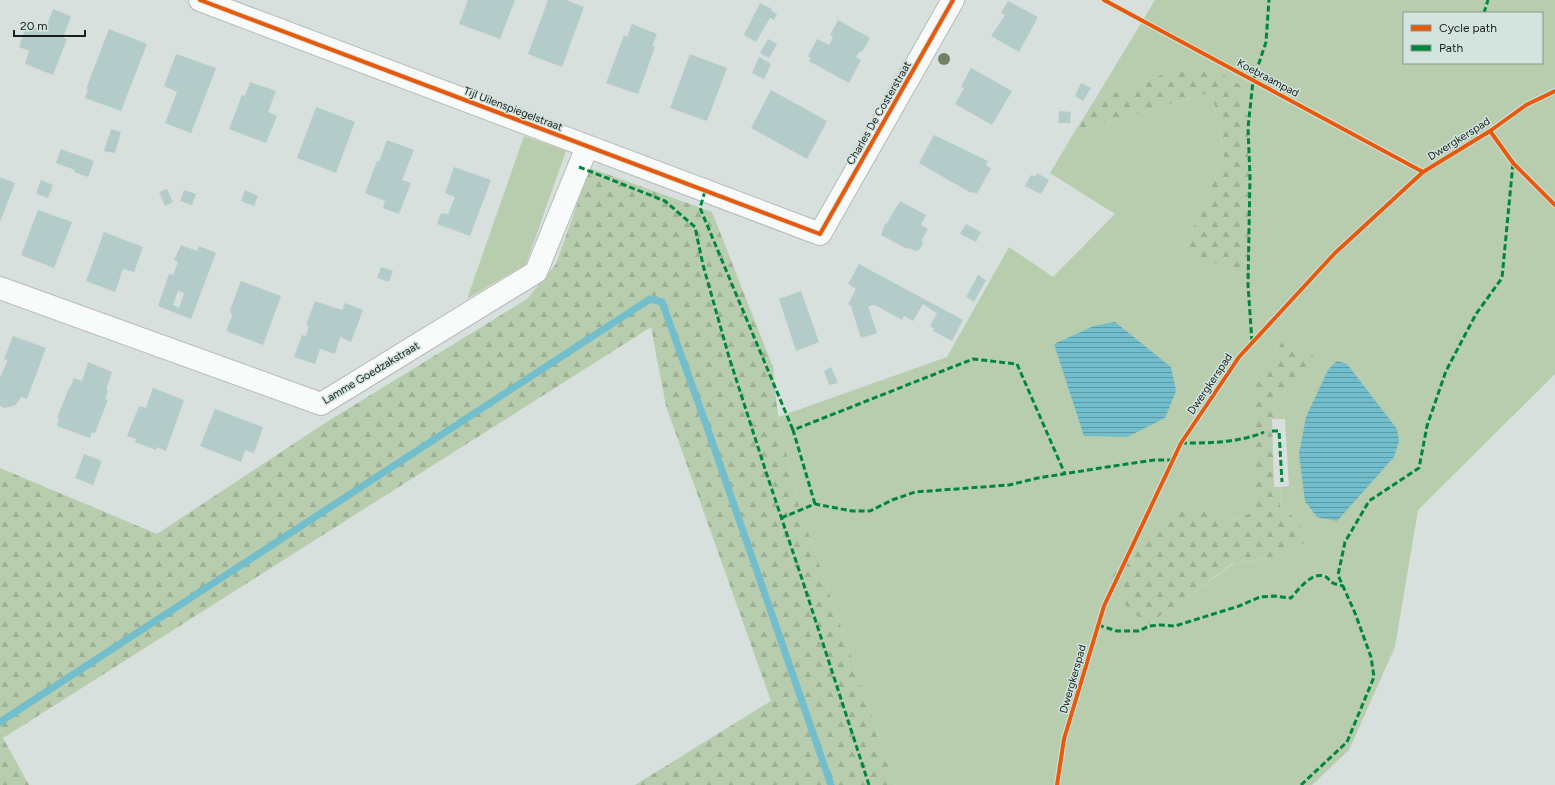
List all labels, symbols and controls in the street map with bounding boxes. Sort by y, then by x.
scale bar [14,12,85,38]
legend [1403,12,1543,64]
text: 20 m [20,19,48,33]
text: Cycle path [1439,21,1497,35]
text: Path [1439,41,1463,55]
street label: Koebraampad [1235,56,1301,100]
street label: Charles De Costerstraat [844,59,914,167]
street label: Tijl Uilenspiegelstraat [462,84,564,134]
street label: Dwergkerspad [1426,115,1492,163]
street label: Lamme Goedzakstraat [320,339,422,407]
street label: Dwergkerspad [1185,351,1235,417]
street label: Dwergkerspad [1057,643,1089,715]

